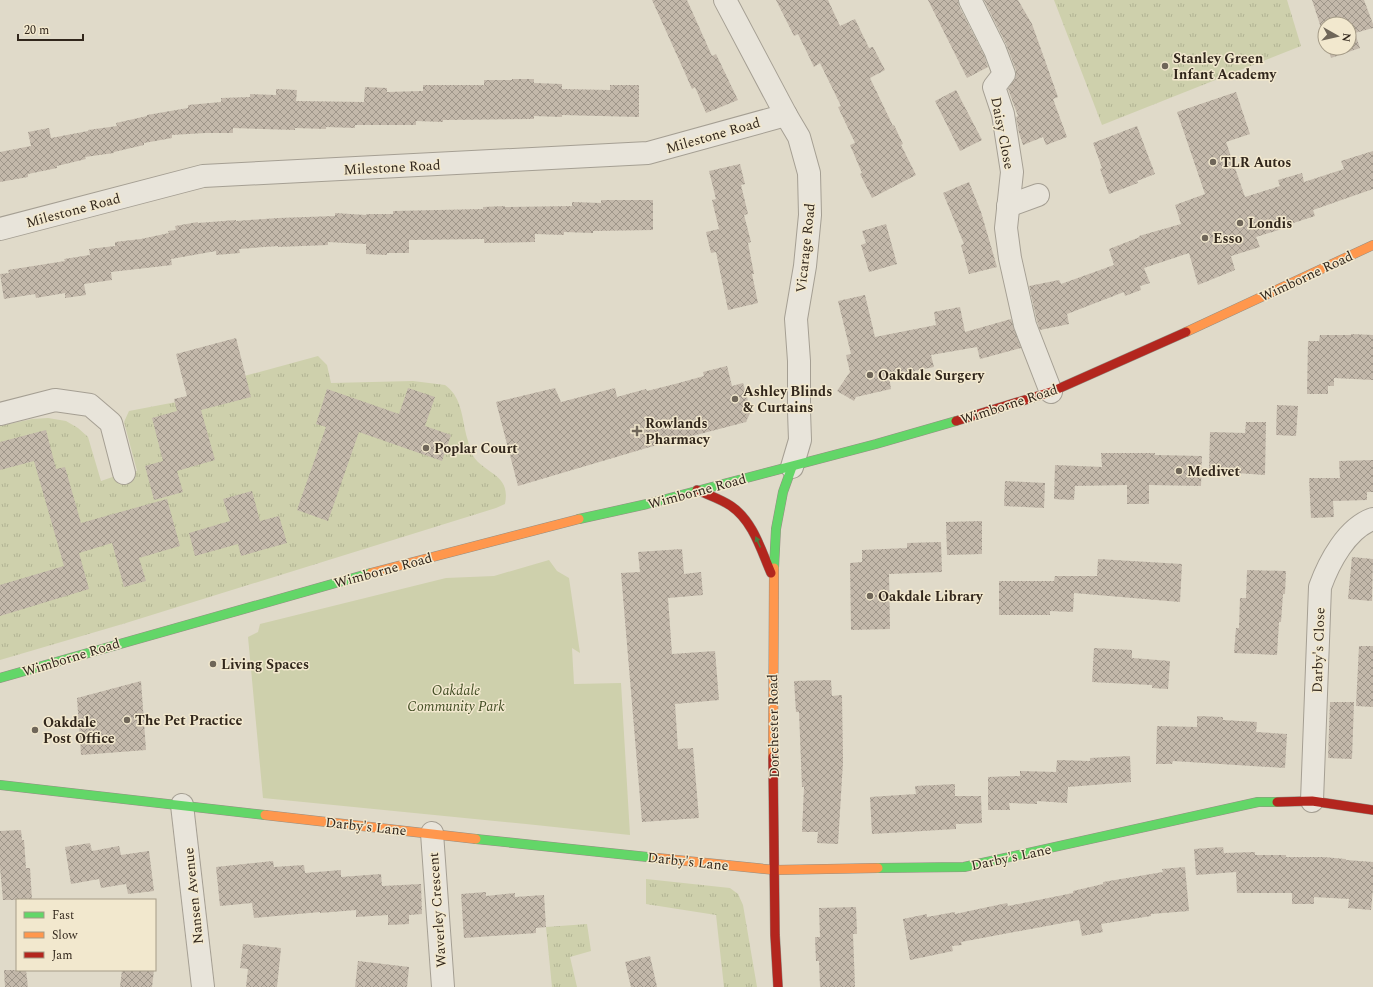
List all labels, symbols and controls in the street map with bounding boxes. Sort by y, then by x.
scale bar [18,16,83,42]
north arrow [1317,16,1357,56]
text: 20 m [24,21,49,40]
text: N [1337,32,1355,43]
place label: Stanley Green Infant Academy [1173,48,1278,85]
marker: Stanley Green Infant Academy [1160,61,1170,71]
street label: Daisy Close [985,95,1020,171]
street label: Milestone Road [664,112,763,159]
place label: TLR Autos [1221,152,1291,173]
street label: Milestone Road [343,154,441,181]
marker: TLR Autos [1208,157,1218,167]
street label: Milestone Road [24,188,123,233]
street label: Vicarage Road [790,202,821,294]
place label: Londis [1248,213,1292,234]
marker: Londis [1235,218,1245,228]
place label: Esso [1213,228,1243,249]
marker: Esso [1200,233,1210,243]
street label: Wimborne Road [1256,246,1357,307]
place label: Oakdale Surgery [878,365,986,386]
marker: Oakdale Surgery [865,370,875,380]
street label: Wimborne Road [958,379,1061,430]
place label: Ashley Blinds & Curtains [743,381,832,418]
marker: Ashley Blinds & Curtains [730,394,740,404]
place label: Rowlands Pharmacy [645,413,711,450]
marker: Rowlands Pharmacy [632,426,642,436]
place label: Poplar Court [434,438,518,459]
marker: Poplar Court [421,443,431,453]
place label: Medivet [1187,461,1241,482]
marker: Medivet [1174,466,1184,476]
street label: Wimborne Road [646,468,749,515]
one-way arrow [755,536,761,547]
street label: Wimborne Road [332,547,435,594]
place label: Oakdale Library [878,586,984,607]
marker: Oakdale Library [865,591,875,601]
street label: Darby's Close [1307,607,1330,693]
street label: Wimborne Road [20,633,123,682]
place label: Living Spaces [221,654,309,675]
marker: Living Spaces [208,659,218,669]
street label: Dorchester Road [762,674,785,778]
park label: Oakdale Community Park [407,680,505,717]
place label: The Pet Practice [135,710,242,731]
place label: Oakdale Post Office [43,712,115,749]
marker: The Pet Practice [122,715,132,725]
marker: Oakdale Post Office [30,725,40,735]
street label: Darby's Lane [324,812,408,841]
street label: Darby's Lane [969,839,1053,876]
street label: Nansen Avenue [178,847,209,945]
street label: Darby's Lane [646,847,730,876]
street label: Waverley Crescent [423,852,452,968]
legend [16,899,156,971]
text: Fast [52,906,74,925]
text: Slow [52,926,78,945]
text: Jam [52,946,73,965]

